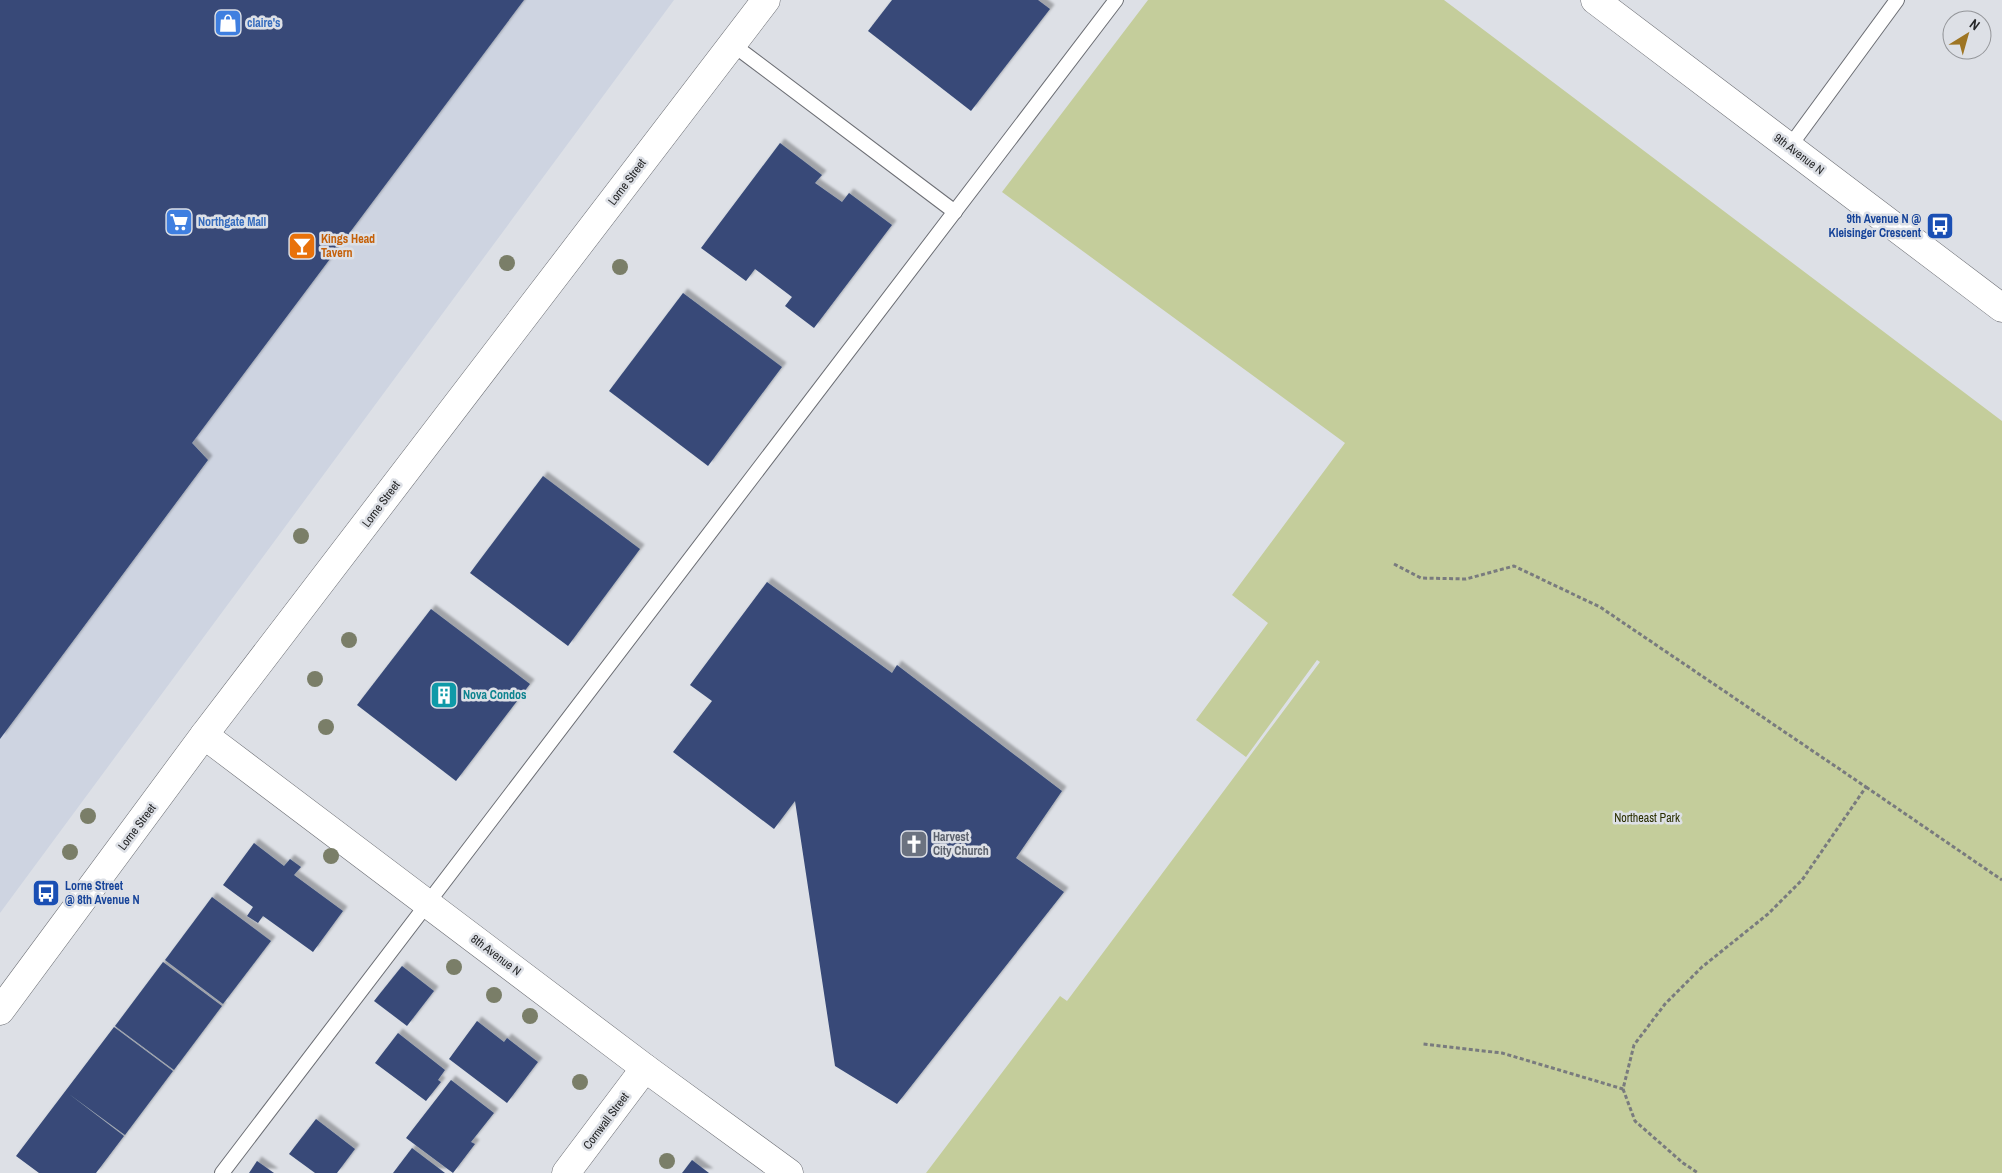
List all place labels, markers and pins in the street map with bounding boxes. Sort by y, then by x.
shop icon: claire's [213,8,243,38]
place label: claire's [247,15,281,31]
supermarket icon: Northgate Mall [164,207,194,237]
place label: 9th Avenue N @ Kleisinger Crescent [1829,211,1922,241]
bus stop icon: 9th Avenue N @ Kleisinger Crescent [1925,211,1955,241]
place label: Northgate Mall [198,214,267,230]
bar icon: Kings Head Tavern [287,231,317,261]
place label: Kings Head Tavern [321,231,375,261]
building icon: Nova Condos [429,680,459,710]
place label: Nova Condos [463,687,527,703]
church icon: Harvest City Church [899,829,929,859]
place label: Harvest City Church [933,829,989,859]
bus stop icon: Lorne Street @ 8th Avenue N [31,878,61,908]
place label: Lorne Street @ 8th Avenue N [65,878,140,908]

